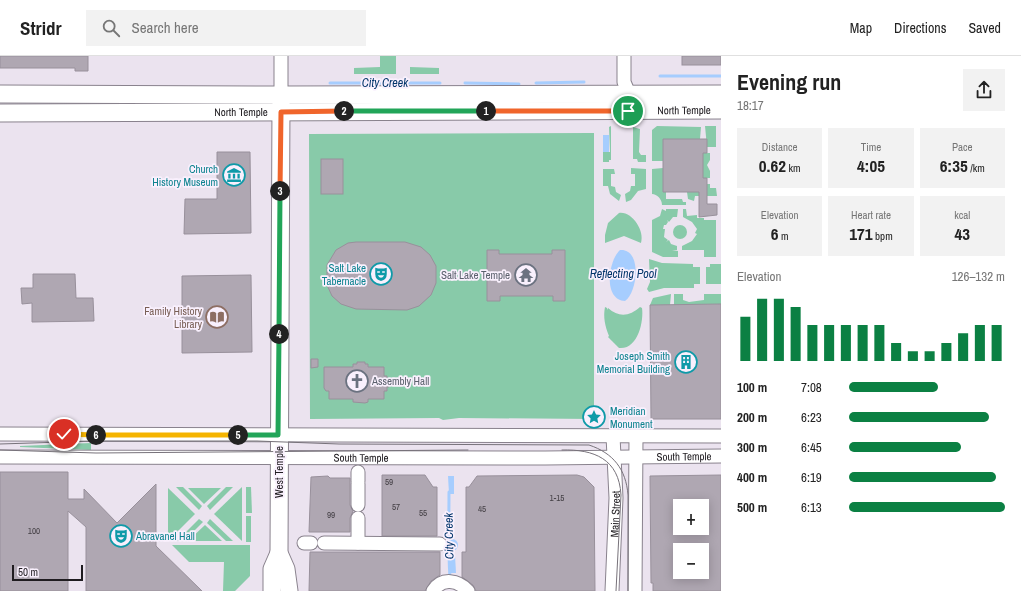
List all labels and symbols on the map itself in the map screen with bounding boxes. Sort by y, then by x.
water label: City Creek [362,75,409,91]
pin [611,94,645,128]
pin: 2 [334,101,354,121]
pin: 1 [476,101,496,121]
street label: North Temple [657,103,711,117]
street label: North Temple [214,105,268,119]
place label: Church History Museum [152,162,218,189]
museum icon: Church History Museum [221,162,247,188]
pin: 3 [270,181,290,201]
place label: Salt Lake Tabernacle [322,261,366,288]
theatre icon: Salt Lake Tabernacle [368,261,394,287]
temple icon: Salt Lake Temple [513,262,539,288]
water label: Reflecting Pool [590,266,657,282]
place label: Salt Lake Temple [441,268,510,282]
place label: Family History Library [144,304,202,331]
library icon: Family History Library [204,304,230,330]
pin: 4 [269,324,289,344]
place label: Joseph Smith Memorial Building [597,349,670,376]
building icon: Joseph Smith Memorial Building [673,349,699,375]
church icon: Assembly Hall [344,368,370,394]
place label: Assembly Hall [371,374,429,388]
place icon: Meridian Monument [581,404,607,430]
place label: Meridian Monument [610,404,653,431]
pin [47,417,81,451]
pin: 6 [86,425,106,445]
pin: 5 [228,425,248,445]
street label: West Temple [272,446,286,498]
street label: South Temple [656,449,712,464]
street label: South Temple [333,451,389,465]
house number: 59 [385,476,393,488]
street label: Main Street [607,490,623,538]
house number: 1-15 [550,492,564,504]
house number: 57 [392,501,400,513]
house number: 45 [478,503,486,515]
house number: 55 [419,507,427,519]
house number: 99 [327,509,335,521]
water label: City Creek [441,512,457,559]
theatre icon: Abravanel Hall [108,523,134,549]
house number: 100 [28,525,40,537]
place label: Abravanel Hall [135,529,195,543]
scale bar [12,563,83,582]

